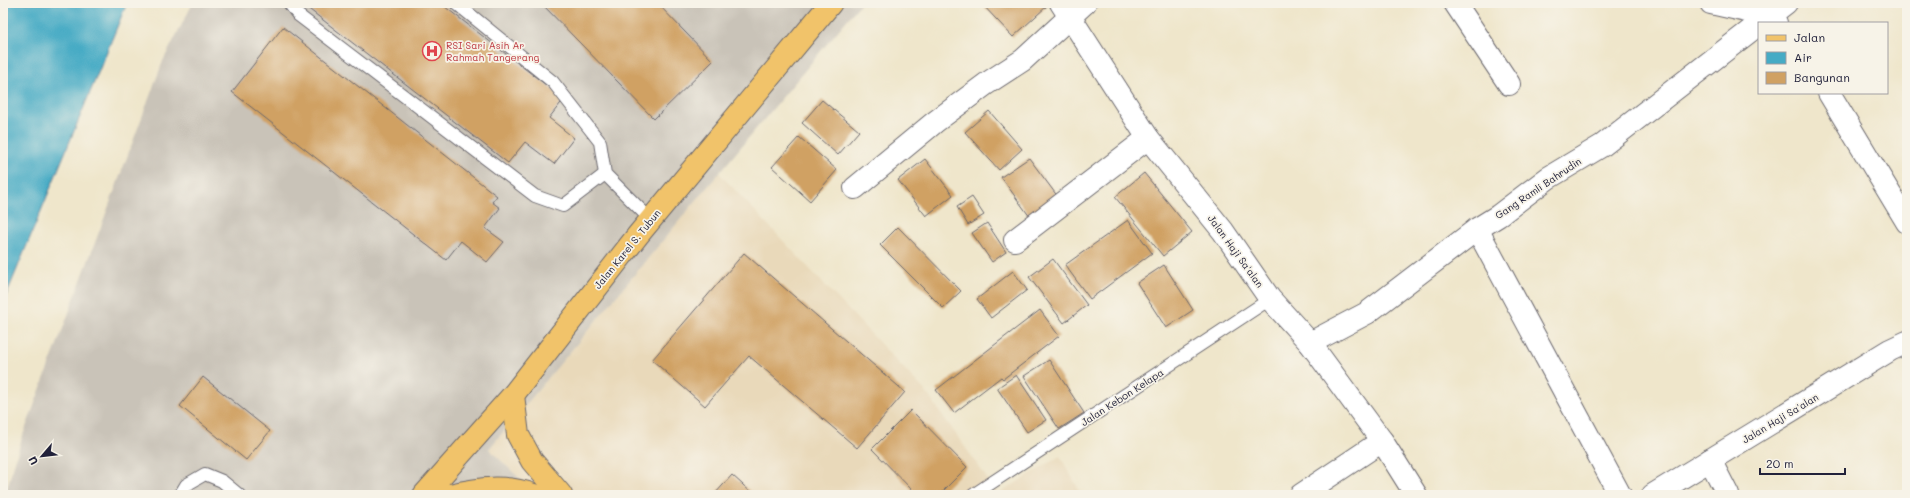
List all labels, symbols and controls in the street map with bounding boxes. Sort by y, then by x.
legend [1758,22,1888,94]
text: Jalan [1794,29,1825,45]
place label: RSI Sari Asih Ar Rahmah Tangerang [446,38,539,64]
hospital icon: RSI Sari Asih Ar Rahmah Tangerang [421,40,443,62]
text: Air [1794,49,1812,65]
text: Bangunan [1794,69,1850,85]
street label: Gang Ramli Bahrudin [1492,154,1584,222]
street label: Jalan Karel S. Tubun [591,206,663,292]
street label: Jalan Haji Sa'alan [1205,212,1267,290]
street label: Jalan Kebon Kelapa [1078,365,1166,429]
street label: Jalan Haji Sa'alan [1739,390,1821,446]
north arrow [22,436,62,476]
scale bar [1760,450,1845,476]
text: U [24,454,41,468]
text: 20 m [1766,455,1794,471]

